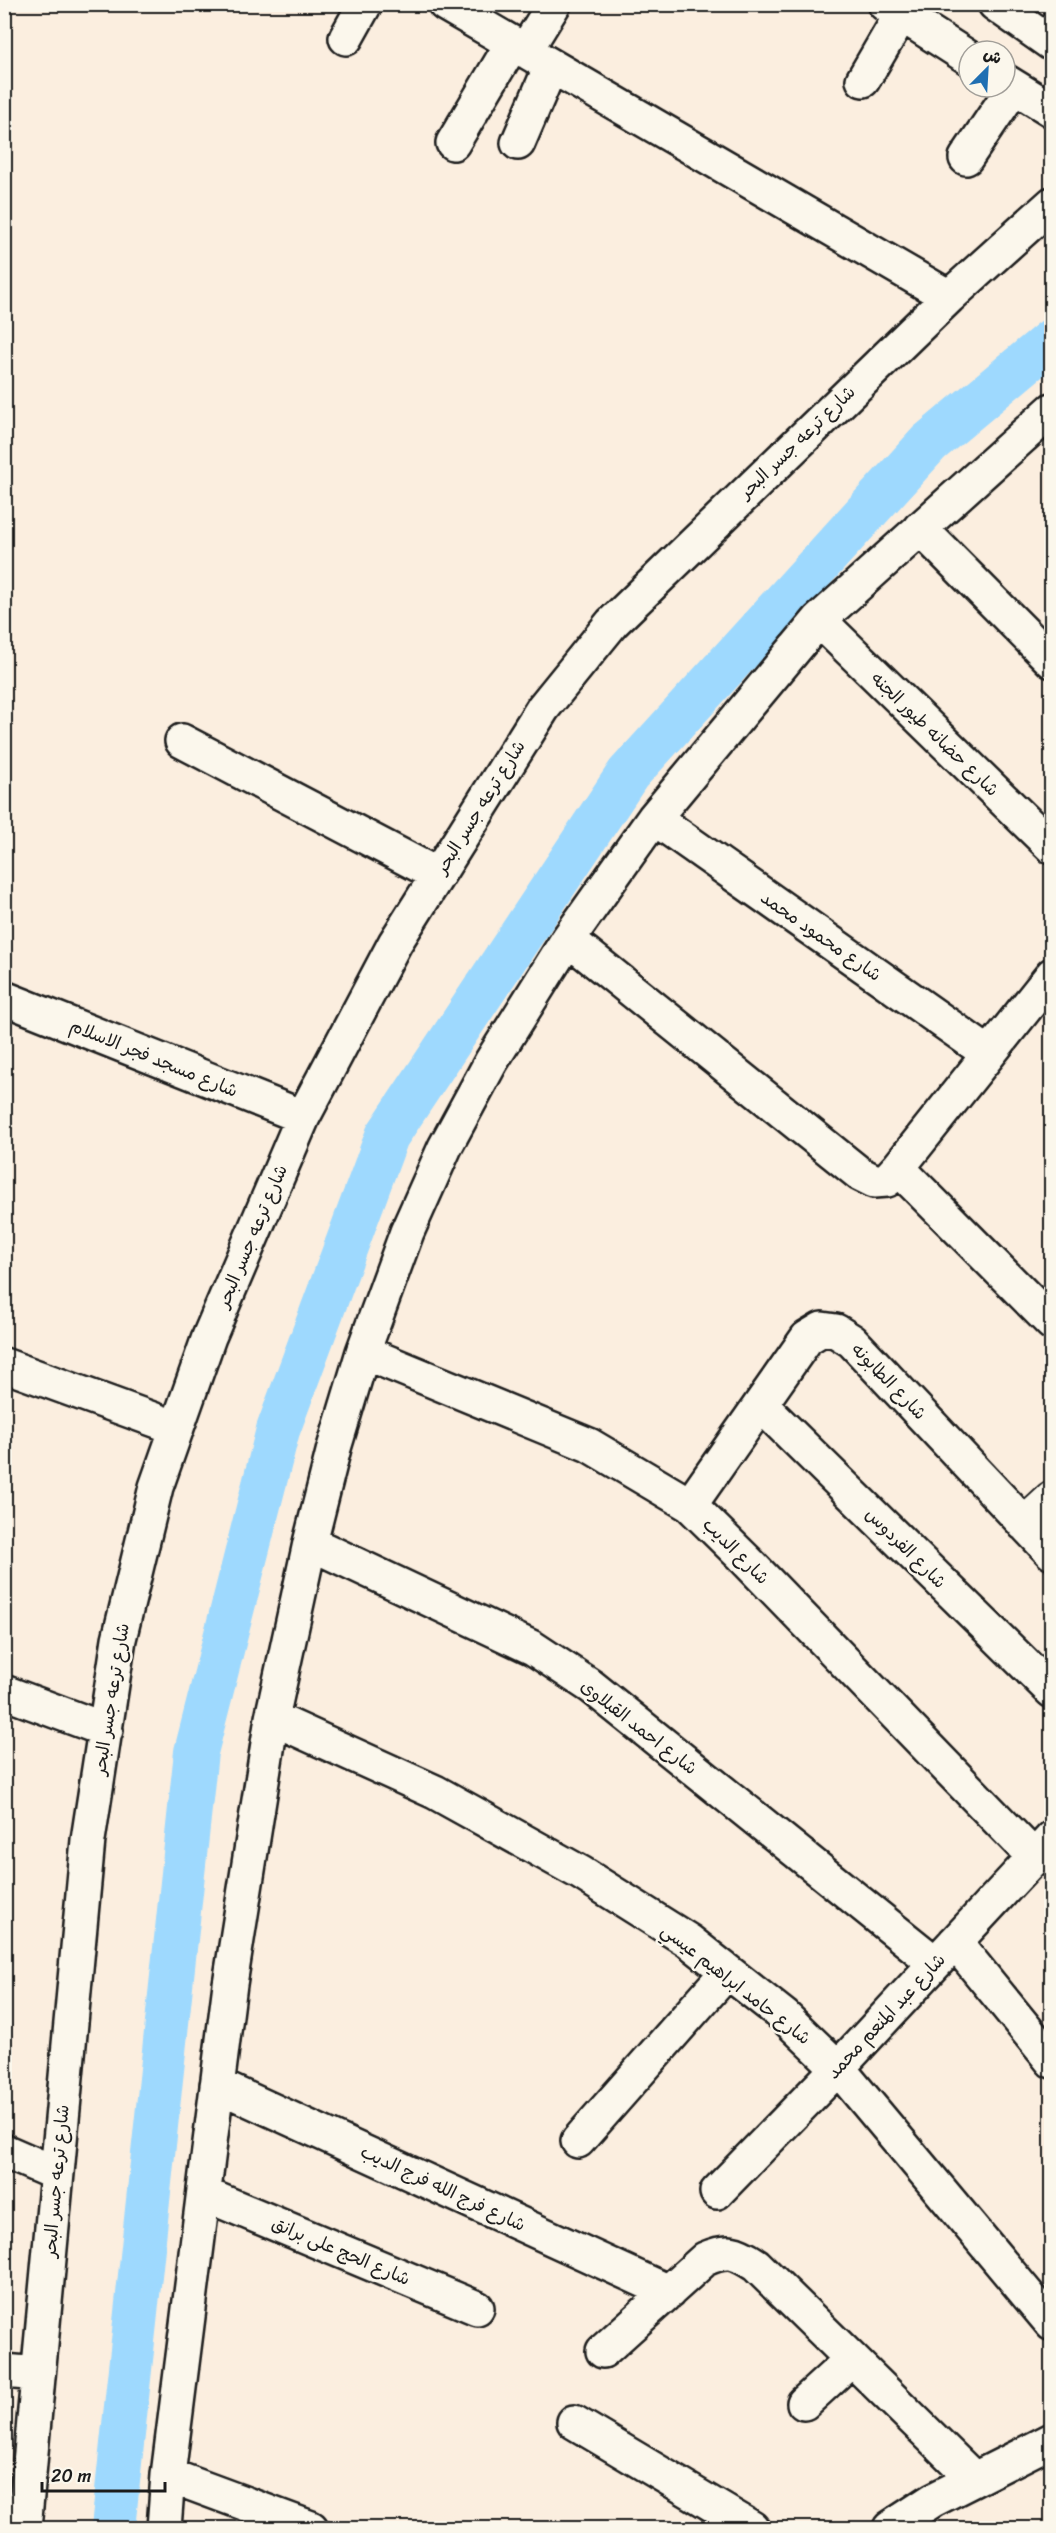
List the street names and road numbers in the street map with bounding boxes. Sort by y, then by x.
street label: شارع ترعه جسر البحر [729,377,863,508]
street label: شارع حضانه طيور الجنه [863,664,1007,804]
street label: شارع ترعه جسر البحر [425,734,534,882]
street label: شارع محمود محمد [754,882,888,990]
street label: شارع مسجد فجر الاسلام [65,1010,243,1106]
street label: شارع ترعه جسر البحر [207,1159,297,1315]
street label: شارع الطابونه [843,1334,935,1428]
street label: شارع الفردوس [857,1499,955,1597]
street label: شارع الديب [695,1510,777,1592]
street label: شارع ترعه جسر البحر [83,1621,139,1779]
street label: شارع احمد القبلاوى [573,1671,705,1783]
street label: شارع حامد ابراهيم عيسي [654,1915,818,2053]
street label: شارع عبد المنعم محمد [818,1945,954,2087]
street label: شارع ترعه جسر البحر [33,2103,79,2261]
street label: شارع فرج الله فرج الديب [355,2136,531,2240]
street label: شارع الحج على برانق [267,2207,415,2295]

